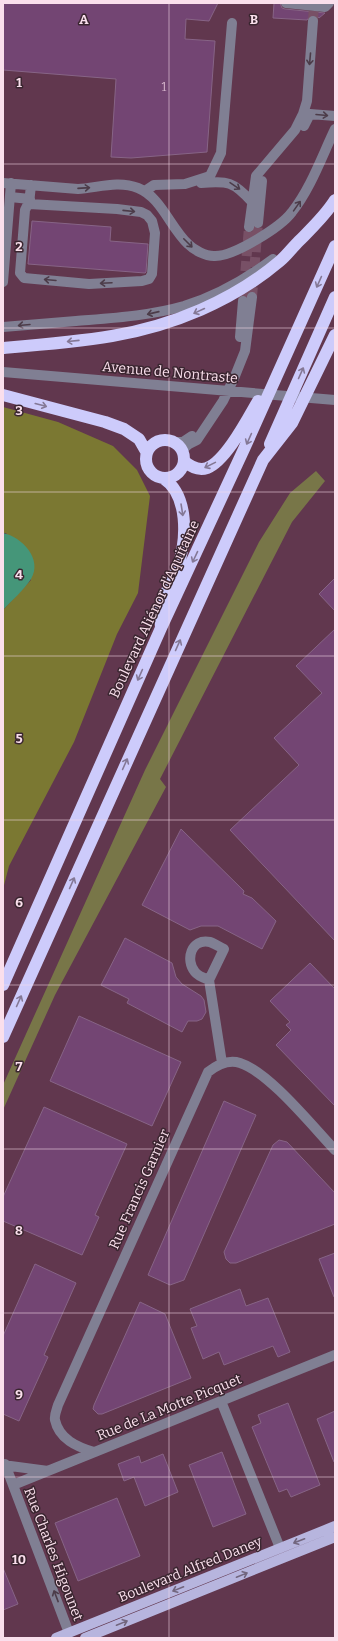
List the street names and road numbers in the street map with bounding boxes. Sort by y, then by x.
street label: Avenue de Nontraste [101,358,239,387]
street label: Boulevard Aliénor d'Aquitaine [106,518,203,701]
street label: Rue Francis Garnier [105,1127,174,1252]
street label: Rue de La Motte Picquet [94,1371,244,1444]
street label: Rue Charles Higounet [20,1485,87,1623]
street label: Boulevard Alfred Daney [116,1533,265,1606]

